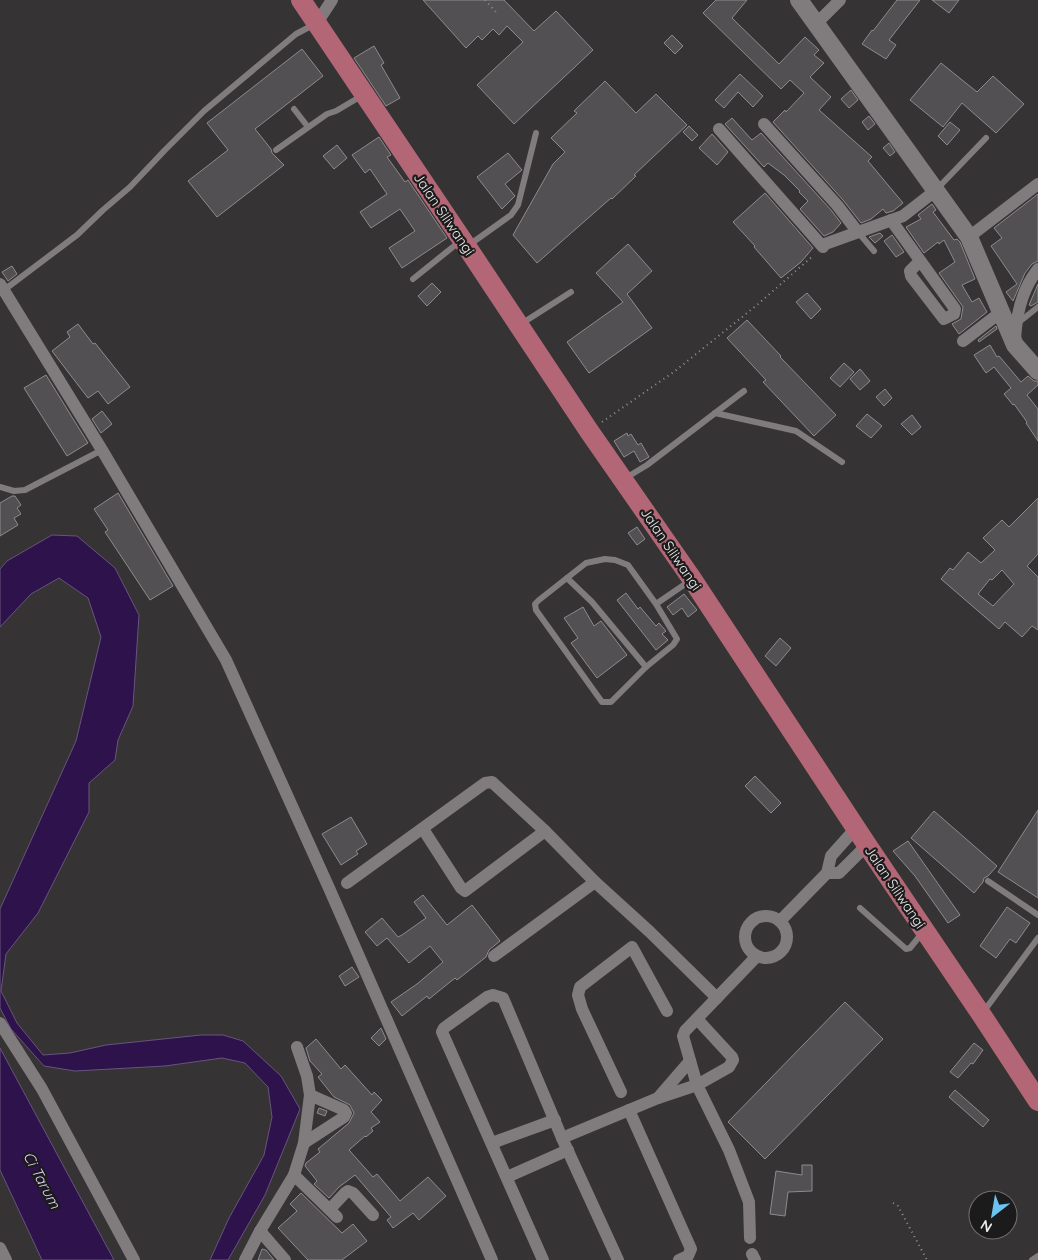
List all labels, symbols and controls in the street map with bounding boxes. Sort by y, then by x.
street label: Jalan Siliwangi [410,169,478,259]
street label: Jalan Siliwangi [637,504,705,594]
street label: Jalan Siliwangi [861,842,929,932]
water label: Ci Tarum [19,1148,65,1212]
north arrow [968,1190,1018,1240]
text: N [977,1216,995,1237]

